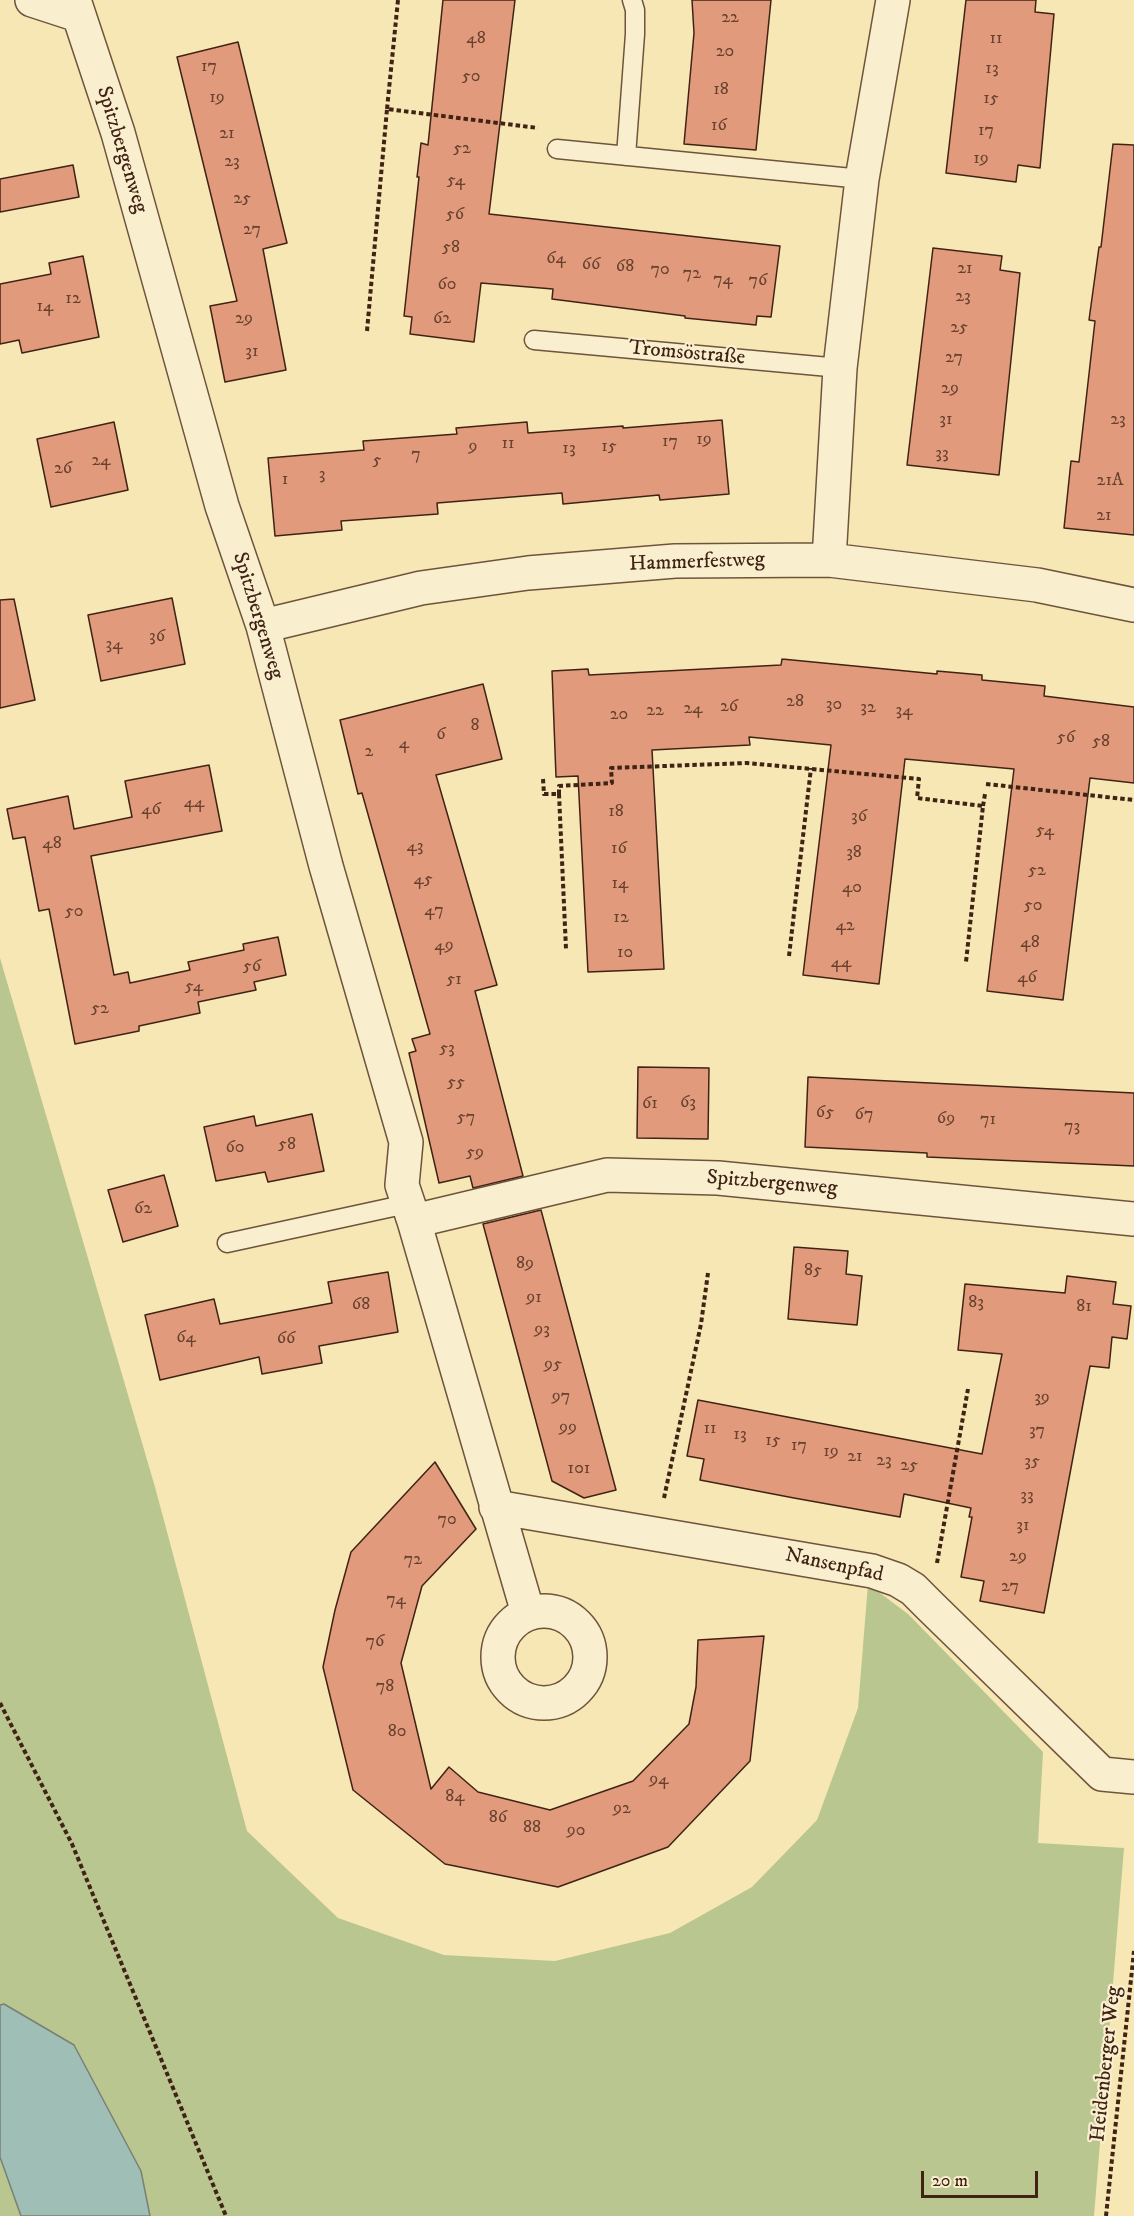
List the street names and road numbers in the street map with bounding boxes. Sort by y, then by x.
street label: Spitzbergenweg [90,84,152,216]
street label: Tromsöstraße [628,336,746,372]
street label: Hammerfestweg [629,548,765,578]
street label: Spitzbergenweg [226,550,288,682]
street label: Spitzbergenweg [706,1166,838,1202]
street label: Nansenpfad [783,1543,885,1589]
street label: Heidenberger Weg [1086,1985,1128,2143]

